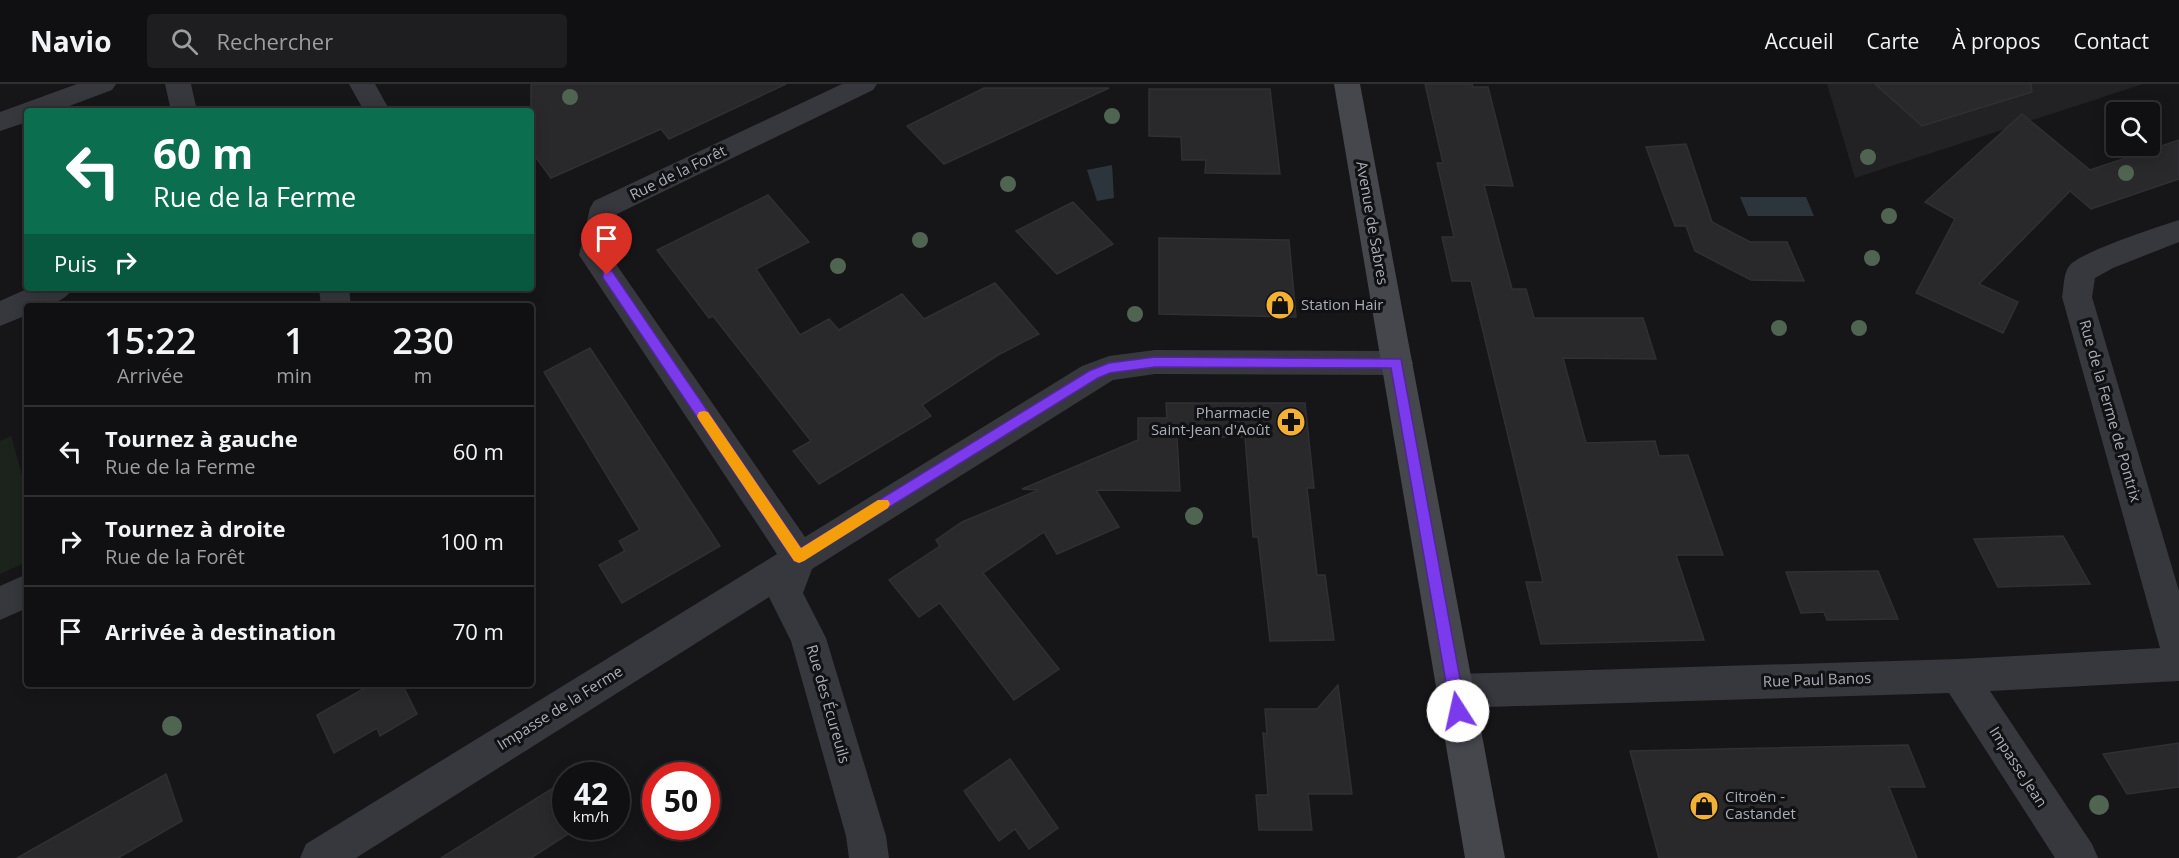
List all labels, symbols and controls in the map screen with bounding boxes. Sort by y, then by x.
search box [147,14,567,68]
text: Navio [30,22,111,60]
icon: search [168,25,201,58]
text: Rechercher [216,26,333,56]
text: Accueil [1765,27,1833,55]
text: Carte [1866,27,1919,55]
text: À propos [1952,27,2041,55]
text: Contact [2074,27,2149,55]
map controls [2106,102,2160,156]
button: search [2106,102,2160,156]
text: 60 m [153,124,253,181]
icon: left [54,132,132,210]
street label: Rue de la Forêt [626,140,729,204]
street label: Avenue de Sabres [1352,160,1394,286]
text: Rue de la Ferme [153,178,356,215]
pin [581,213,632,275]
icon: arrive [590,222,623,255]
icon: right [109,246,142,279]
text: Puis [54,248,97,278]
shop icon: Station Hair [1264,289,1296,321]
place label: Station Hair [1301,294,1383,314]
text: 15:22 [104,316,196,365]
text: 1 [284,316,305,365]
text: 230 [392,316,454,365]
street label: Rue de la Ferme de Pontrix [2075,317,2147,504]
text: Arrivée [117,362,183,389]
text: min [276,362,312,389]
text: m [414,362,432,389]
place label: Pharmacie Saint-Jean d'Août [1151,402,1270,439]
pharmacy icon: Pharmacie Saint-Jean d'Août [1275,406,1307,438]
text: Tournez à gauche [105,423,298,453]
icon: left [54,435,87,468]
text: 60 m [453,436,504,466]
text: Rue de la Ferme [105,453,256,480]
text: Tournez à droite [105,513,286,543]
icon: right [54,525,87,558]
text: 100 m [440,526,504,556]
text: Rue de la Forêt [105,543,245,570]
icon: arrive [54,615,87,648]
text: Arrivée à destination [105,616,336,646]
text: 70 m [453,616,504,646]
street label: Rue des Écureuils [802,642,855,765]
street label: Impasse de la Ferme [493,660,626,754]
street label: Rue Paul Banos [1762,667,1871,691]
position arrow [1426,679,1490,743]
street label: Impasse Jean [1985,722,2052,811]
speed limit sign: 50 [642,762,720,840]
text: 42 [574,773,608,814]
place label: Citroën - Castandet [1725,786,1796,823]
shop icon: Citroën - Castandet [1688,790,1720,822]
text: km/h [573,806,609,826]

